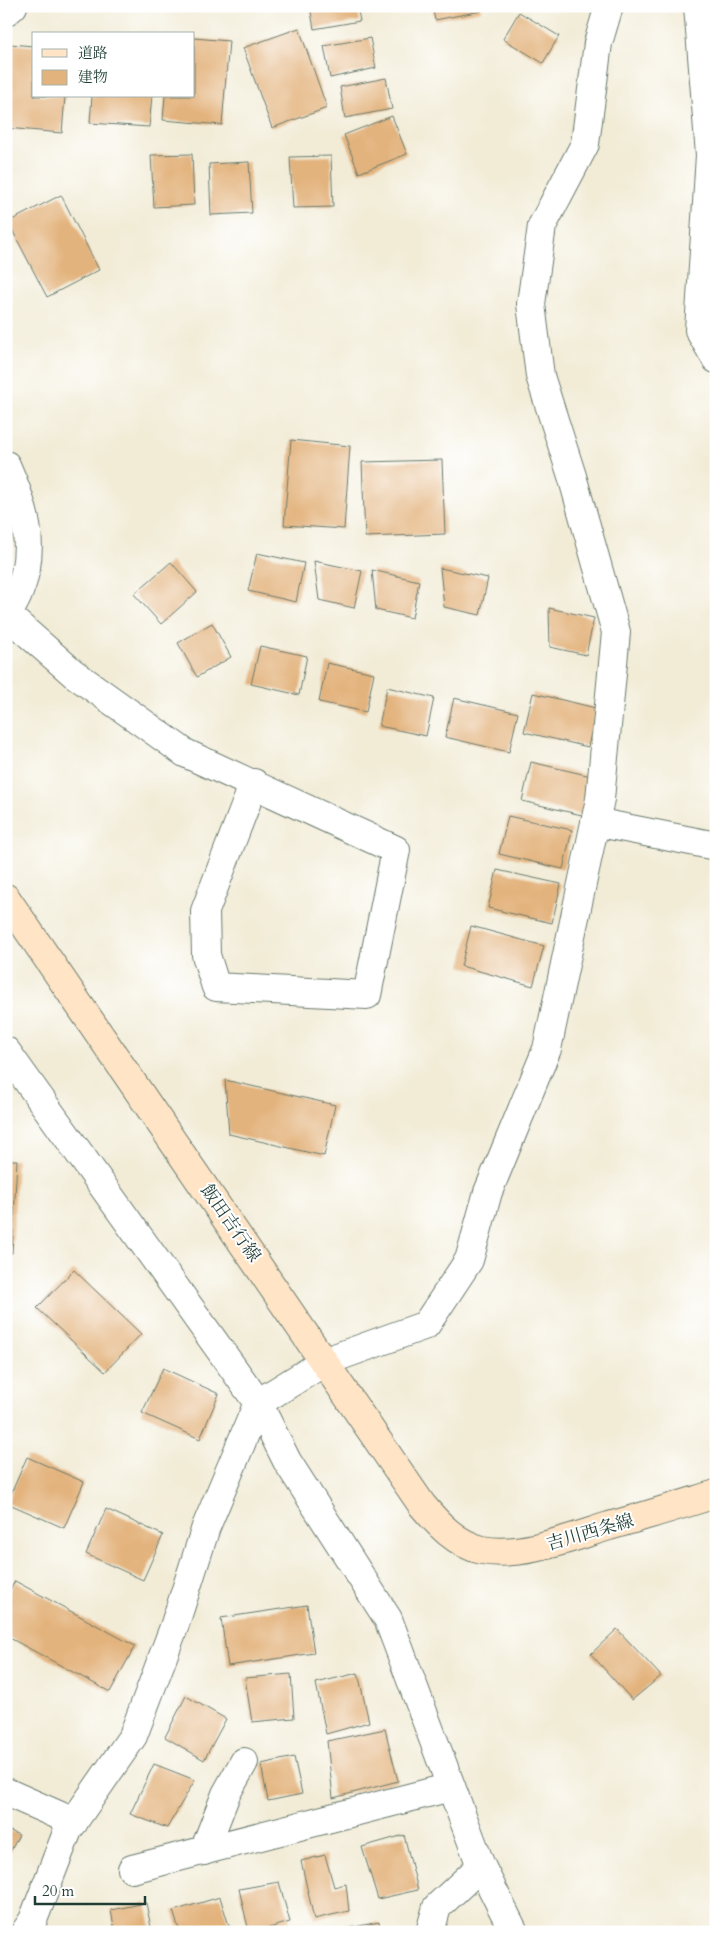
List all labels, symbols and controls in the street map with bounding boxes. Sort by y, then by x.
legend [32,32,195,98]
text: 道路 [78,43,108,63]
text: 建物 [78,67,108,87]
street label: 飯田吉行線 [195,1179,267,1267]
street label: 吉川西条線 [543,1508,637,1557]
scale bar [35,1873,145,1905]
text: 20 m [42,1881,74,1901]

